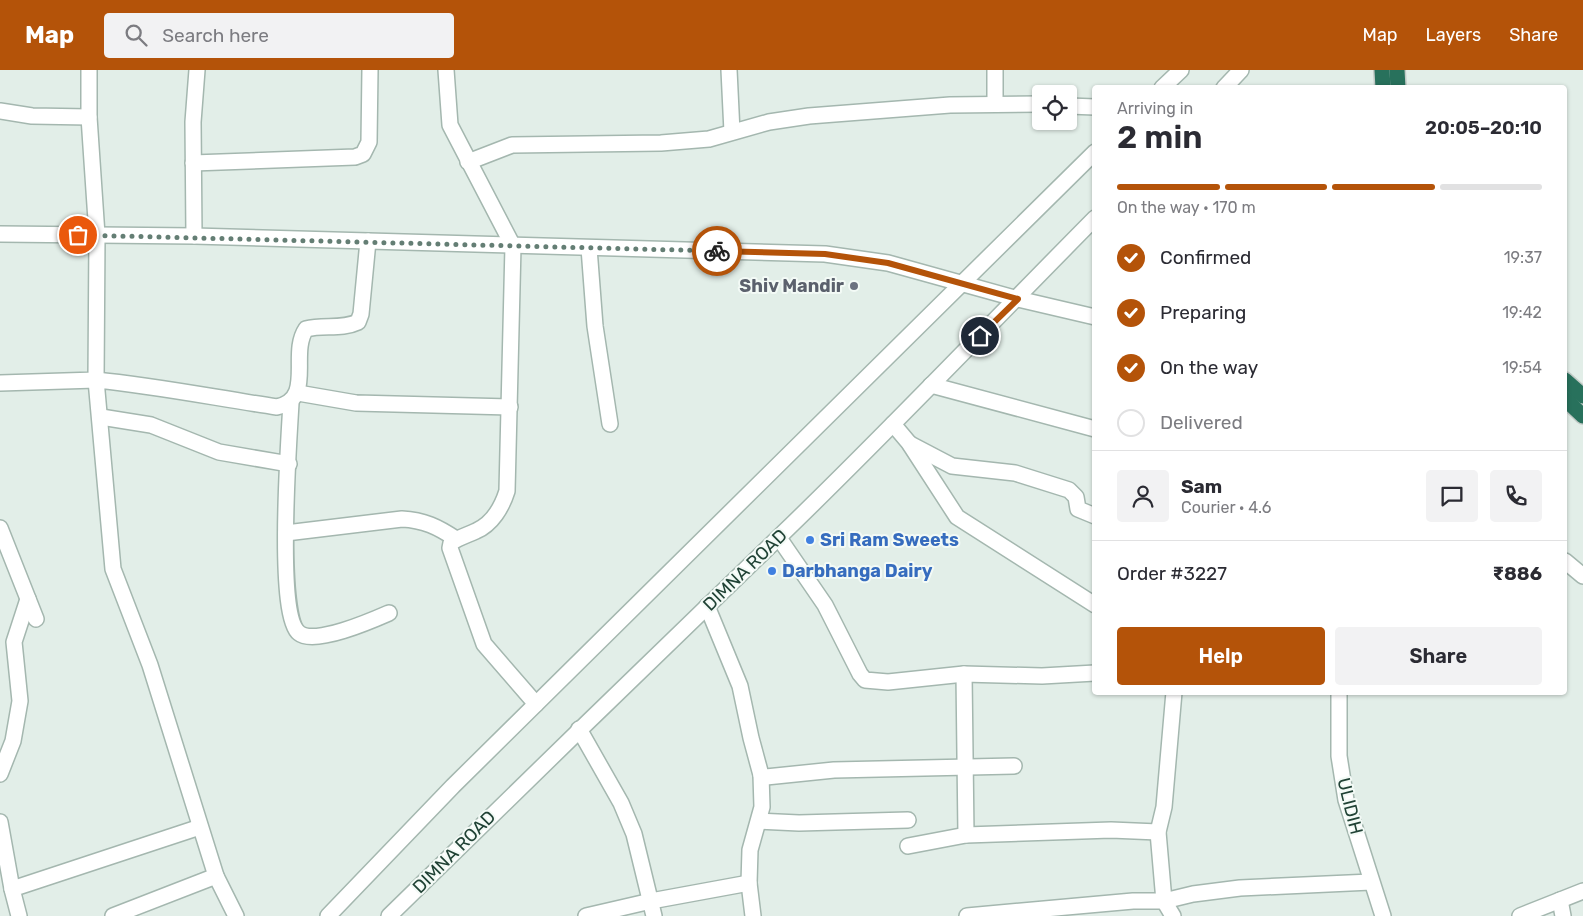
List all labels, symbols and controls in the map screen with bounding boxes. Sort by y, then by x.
search box [104,13,454,58]
text: Map [25,21,74,49]
icon: search [122,21,150,49]
text: Search here [162,24,269,47]
text: Map [1363,24,1398,46]
text: Layers [1426,24,1481,46]
text: Share [1509,24,1558,46]
map controls [1032,85,1077,130]
button: locate [1032,85,1077,130]
text: Arriving in [1117,99,1193,118]
text: 20:05–20:10 [1425,116,1542,139]
text: 2 min [1117,118,1202,156]
text: On the way · 170 m [1117,198,1256,217]
pin [57,214,99,256]
icon: bag [64,221,92,249]
courier [692,226,742,276]
icon: bike [703,237,731,265]
icon: check [1117,244,1145,272]
text: Confirmed [1160,246,1251,269]
text: 19:37 [1504,248,1542,267]
place label: Shiv Mandir [739,275,844,297]
marker: Shiv Mandir [848,280,860,292]
icon: check [1117,299,1145,327]
text: Preparing [1160,301,1246,324]
text: 19:42 [1502,303,1542,322]
pin [959,315,1001,357]
icon: home [966,322,994,350]
icon: check [1117,354,1145,382]
text: On the way [1160,356,1258,379]
text: 19:54 [1502,358,1542,377]
text: Delivered [1160,411,1243,434]
button: person [1117,470,1169,522]
button: chat [1426,470,1478,522]
button: phone [1490,470,1542,522]
text: Sam [1181,475,1222,498]
text: Courier · 4.6 [1181,498,1271,517]
street label: DIMNA ROAD [698,524,792,616]
place label: Sri Ram Sweets [820,529,959,551]
marker: Sri Ram Sweets [804,534,816,546]
place label: Darbhanga Dairy [782,560,933,582]
text: Order #3227 [1117,562,1227,585]
text: ₹886 [1493,562,1542,585]
marker: Darbhanga Dairy [766,565,778,577]
button: Help [1117,627,1325,685]
button: Share [1335,627,1542,685]
street label: ULIDIH [1332,775,1368,837]
street label: DIMNA ROAD [408,806,500,898]

